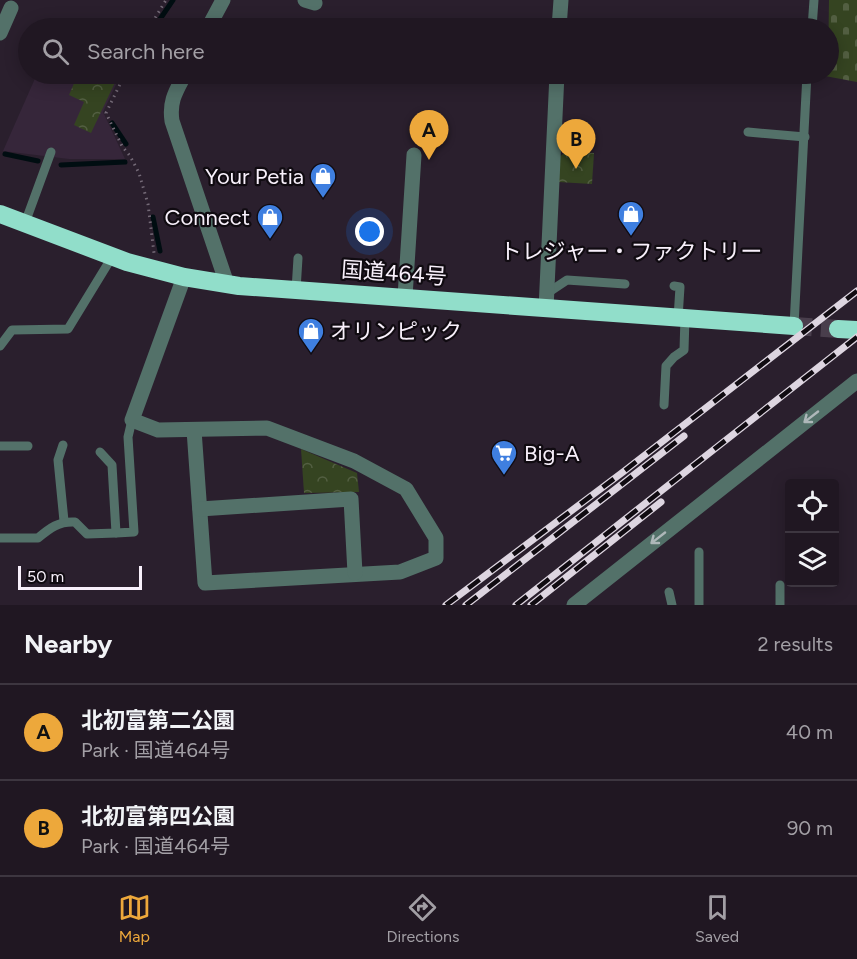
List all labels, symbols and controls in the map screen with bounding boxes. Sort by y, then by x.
search box [18,18,839,84]
icon: search [39,35,72,68]
text: Search here [87,38,205,65]
pin: A [410,110,448,160]
pin: B [556,120,596,169]
shop icon: Your Petia [308,161,338,199]
place label: Your Petia [205,163,304,190]
shop icon: トレジャー・ファクトリー [616,199,646,237]
shop icon: Connect [255,202,285,240]
place label: Connect [165,204,250,231]
your location [355,217,384,246]
place label: トレジャー・ファクトリー [500,238,762,265]
street label: 国道464号 [340,256,448,290]
shop icon: オリンピック [296,316,326,354]
place label: オリンピック [330,318,462,345]
one-way arrow [803,410,819,423]
supermarket icon: Big-A [489,438,519,476]
place label: Big-A [524,440,580,467]
map controls [785,479,839,587]
button: locate [785,479,839,533]
one-way arrow [650,531,666,544]
button: layers [785,533,839,587]
scale bar [18,563,142,590]
text: 50 m [27,567,64,586]
text: Nearby [24,628,112,660]
text: 2 results [757,632,833,656]
text: 北初富第二公園 [81,707,235,734]
text: A [36,720,51,744]
text: 40 m [786,720,833,744]
text: Park · 国道464号 [81,738,230,762]
text: 北初富第四公園 [81,803,235,830]
text: B [37,816,50,840]
text: 90 m [787,816,833,840]
text: Park · 国道464号 [81,834,230,858]
tab: Map [118,891,151,946]
tab: Directions [386,891,459,946]
tab: Saved [695,891,739,946]

